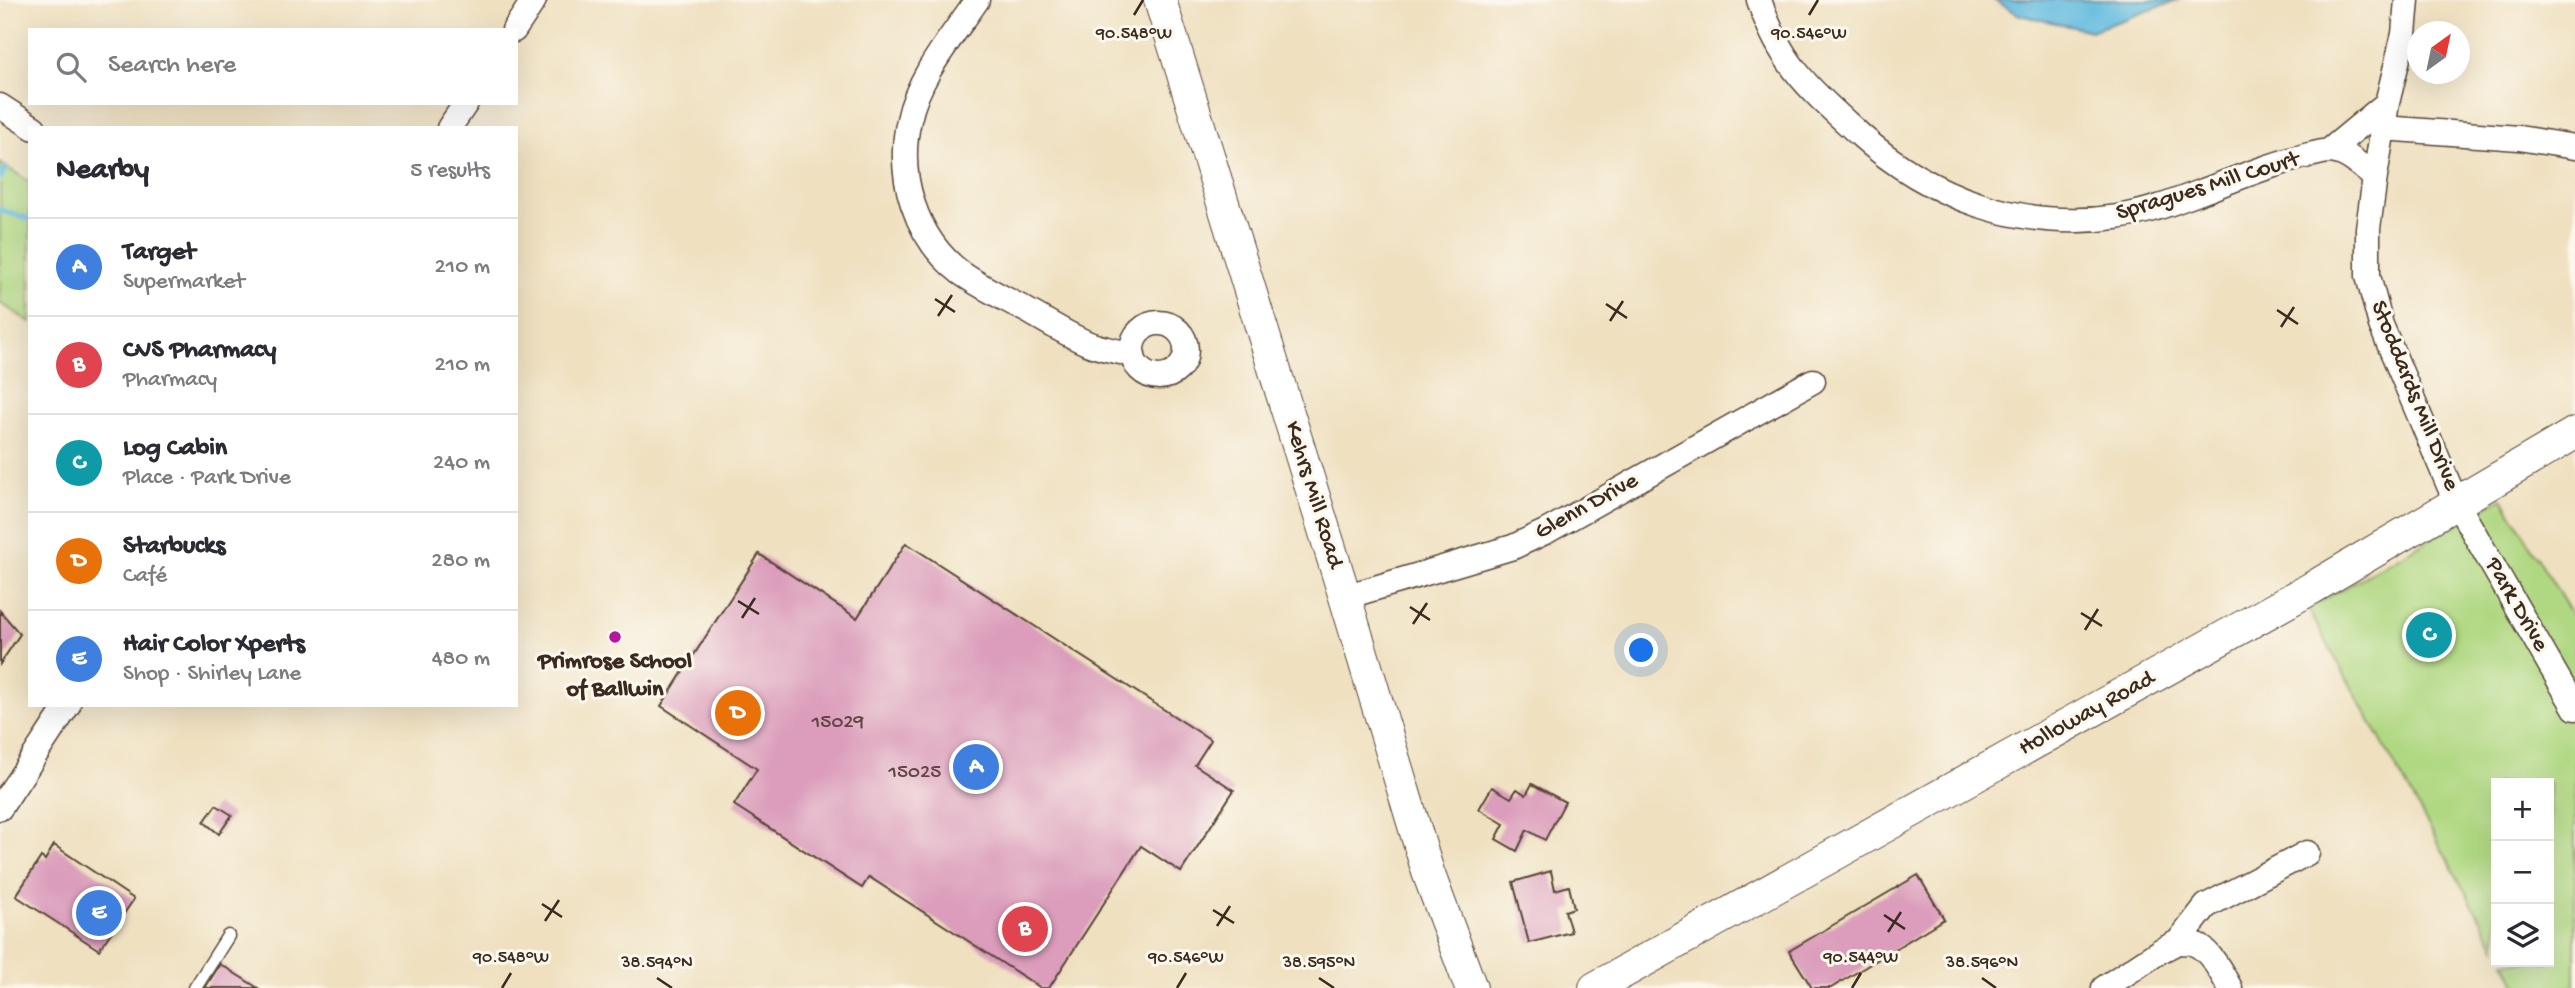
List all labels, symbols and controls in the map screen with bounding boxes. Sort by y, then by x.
north arrow [2407,21,2470,84]
text: 90.548°W [1095,24,1172,45]
text: 90.546°W [1770,24,1847,45]
search box [28,28,518,105]
icon: search [52,48,90,86]
text: Search here [108,51,236,82]
street label: Spragues Mill Court [2113,145,2305,229]
text: Nearby [56,154,149,189]
text: 5 results [410,158,490,185]
text: Target [123,238,195,269]
text: A [72,254,86,281]
text: 210 m [435,254,490,281]
text: Supermarket [123,269,245,296]
street label: Stoddards Mill Drive [2363,297,2466,496]
text: CVS Pharmacy [123,336,276,367]
text: B [73,352,85,379]
text: 210 m [435,352,490,379]
text: Pharmacy [123,367,217,394]
street label: Kehrs Mill Road [1277,418,1350,574]
text: Log Cabin [123,434,227,465]
text: C [73,450,85,477]
text: 240 m [433,450,490,477]
text: Place · Park Drive [123,465,291,492]
street label: Glenn Drive [1530,466,1644,547]
text: Starbucks [123,532,225,563]
text: D [72,548,87,575]
text: 280 m [431,548,490,575]
street label: Park Drive [2477,552,2555,658]
text: Café [123,563,167,590]
pin: C [2406,609,2452,661]
marker: Primrose School of Ballwin [607,629,623,645]
text: Hair Color Xperts [123,630,305,661]
your location [1624,633,1658,667]
text: E [72,646,86,673]
text: 480 m [432,646,490,673]
place label: Primrose School of Ballwin [536,648,692,705]
text: Shop · Shirley Lane [123,661,301,688]
street label: Holloway Road [2014,664,2162,763]
pin: D [715,687,761,739]
house number: 15029 [811,711,865,736]
pin: A [953,741,999,793]
house number: 15025 [888,761,941,786]
map controls [2491,778,2554,967]
button: + [2491,778,2554,841]
button: − [2491,841,2554,904]
pin: E [76,887,122,939]
pin: B [1002,903,1048,955]
button: layers [2491,904,2554,967]
text: 90.548°W [472,948,549,969]
text: 90.546°W [1147,948,1224,969]
text: 90.544°W [1823,948,1898,969]
text: 38.594°N [620,953,693,974]
text: 38.595°N [1282,953,1355,974]
text: 38.596°N [1945,953,2018,974]

